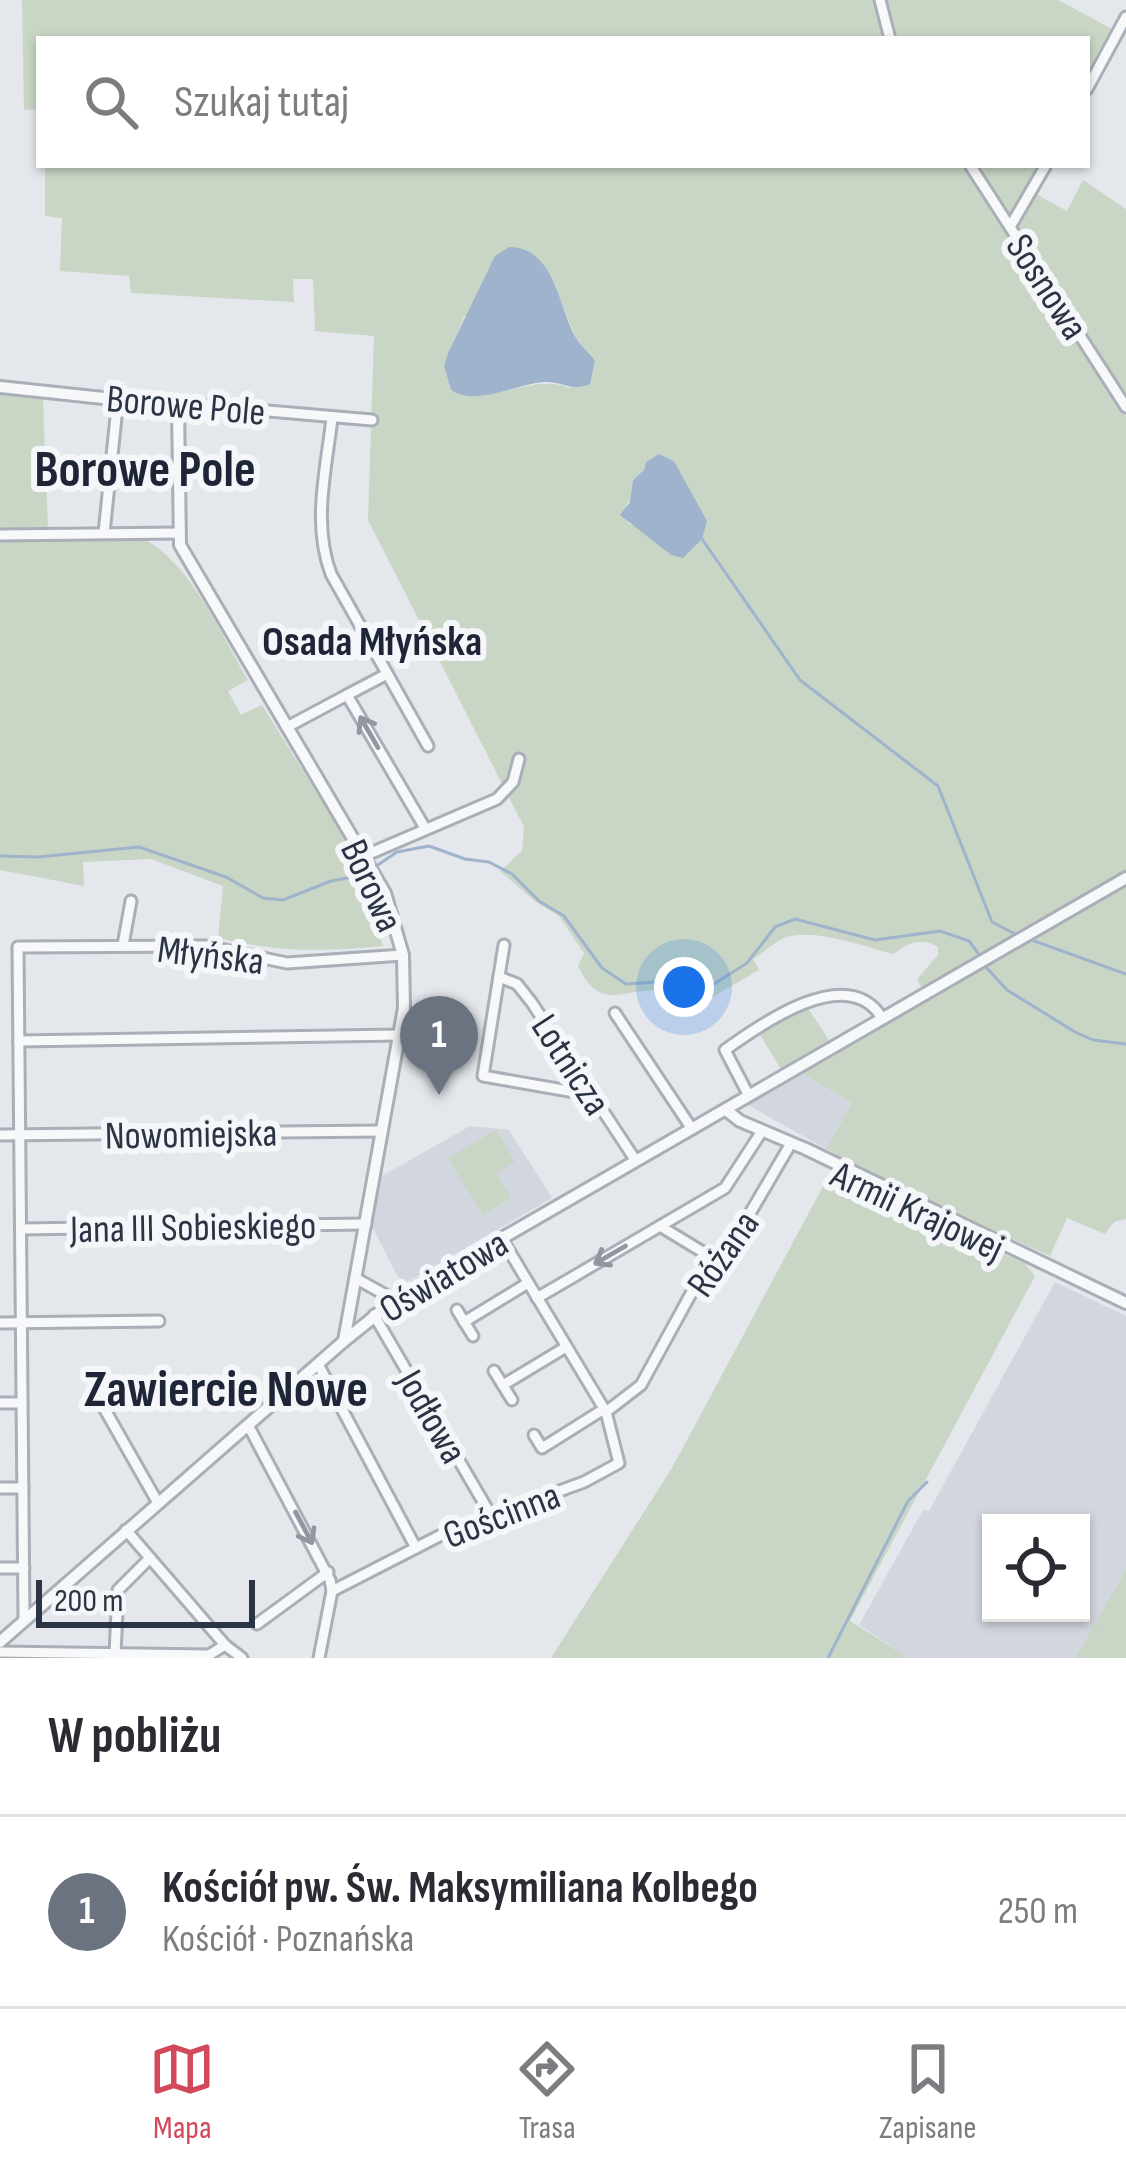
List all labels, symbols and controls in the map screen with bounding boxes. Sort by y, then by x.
search box [36,36,1090,168]
icon: search [78,69,144,135]
text: Szukaj tutaj [174,75,349,130]
street label: Sosnowa [995,226,1097,349]
street label: Borowe Pole [104,376,267,437]
district label: Borowe Pole [34,440,256,501]
district label: Osada Młyńska [262,617,482,668]
one-way arrow [356,715,380,750]
street label: Borowa [329,832,412,940]
street label: Młyńska [155,927,266,986]
your location [654,957,714,1017]
pin: 1 [400,996,478,1095]
street label: Lotnicza [520,1006,620,1124]
street label: Nowomiejska [104,1110,278,1161]
street label: Armii Krajowej [822,1151,1011,1273]
street label: Różana [678,1202,770,1306]
street label: Jana III Sobieskiego [69,1203,317,1254]
street label: Oświatowa [372,1221,517,1334]
one-way arrow [593,1244,628,1268]
district label: Zawiercie Nowe [84,1360,368,1421]
street label: Jodłowa [385,1361,476,1472]
street label: Gościnna [437,1473,567,1560]
one-way arrow [293,1510,316,1545]
map controls [982,1514,1090,1622]
button: locate [982,1514,1090,1622]
scale bar [36,1574,255,1627]
text: 200 m [54,1581,123,1621]
text: W pobliżu [48,1706,221,1767]
text: Kościół pw. Św. Maksymiliana Kolbego [162,1861,758,1916]
text: 1 [79,1888,95,1935]
text: 250 m [998,1888,1078,1935]
text: Kościół · Poznańska [162,1916,414,1963]
tab: Mapa [149,2036,215,2148]
tab: Trasa [514,2036,580,2148]
tab: Zapisane [879,2036,977,2148]

